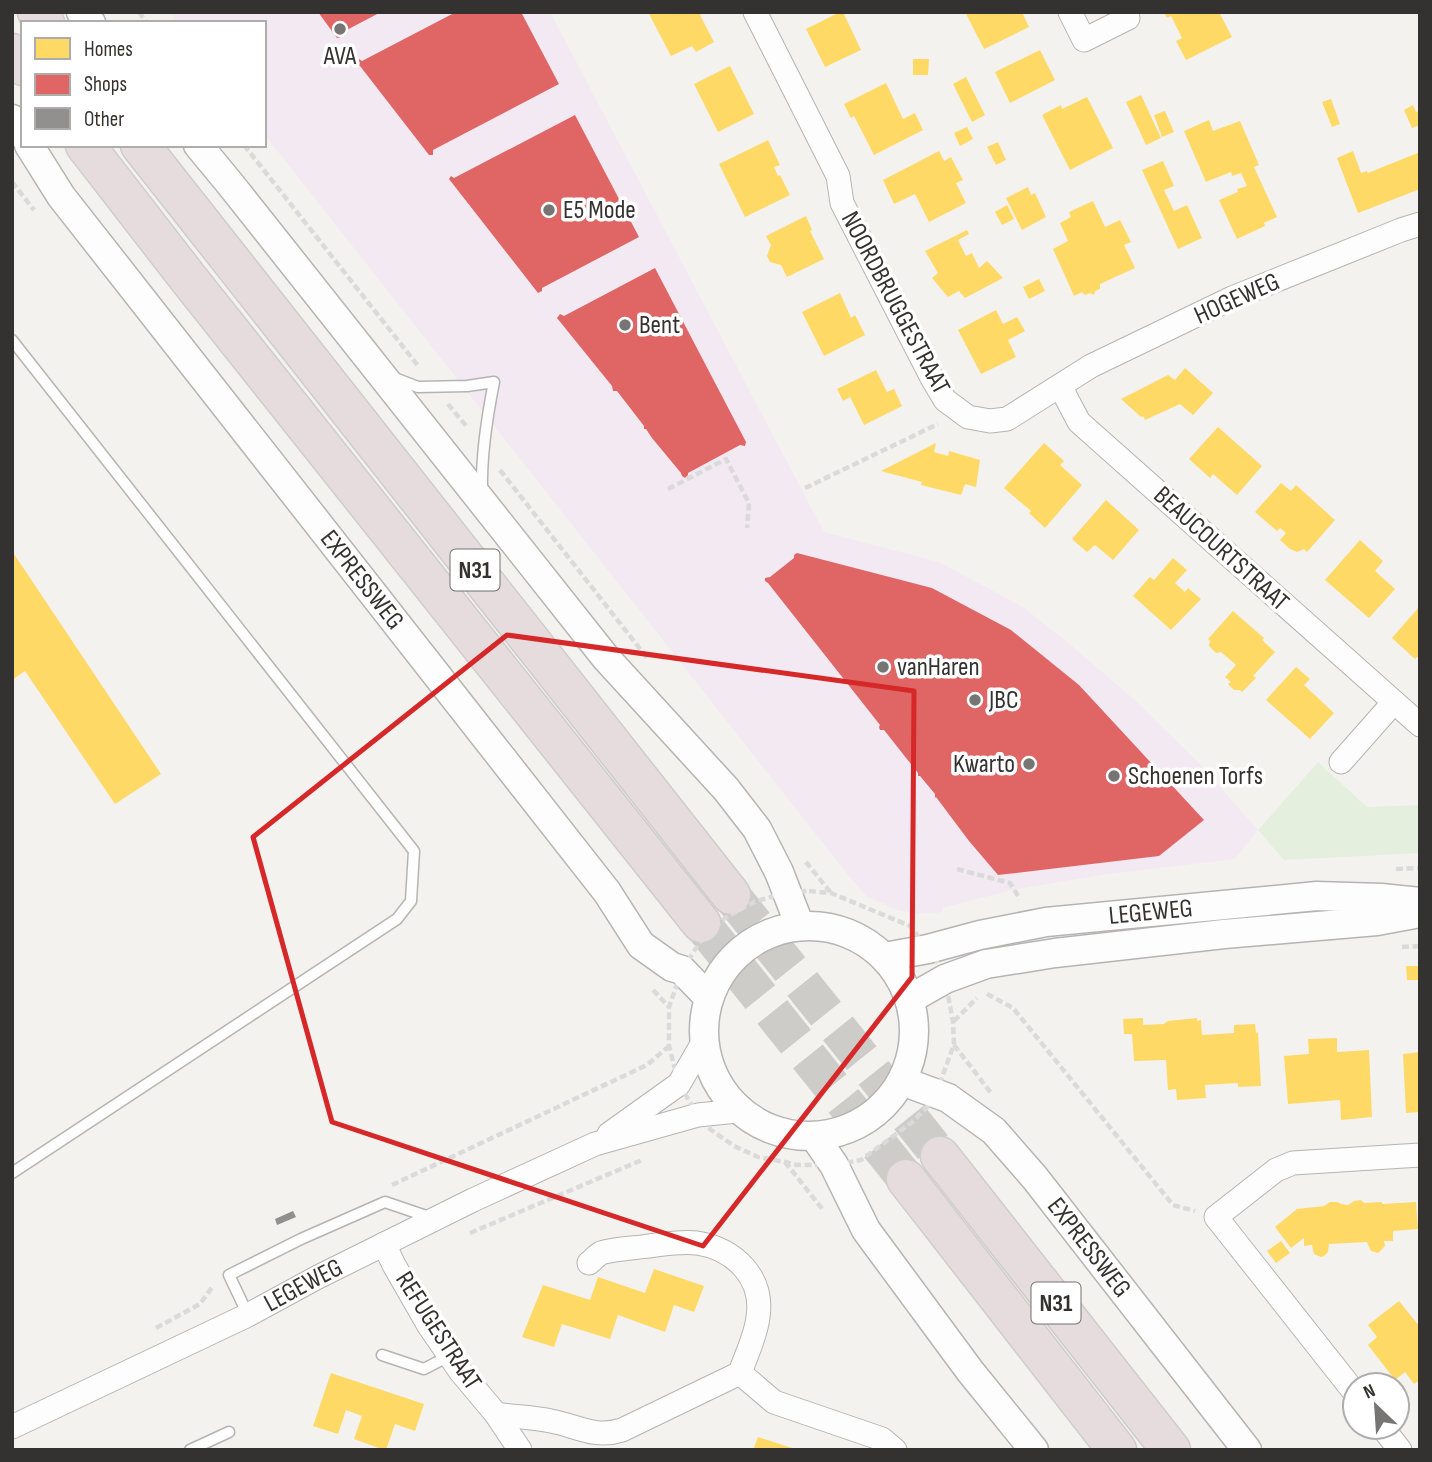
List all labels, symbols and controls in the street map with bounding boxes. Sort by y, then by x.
legend [21,21,266,147]
marker: AVA [332,21,348,37]
text: Homes [84,37,133,62]
place label: AVA [323,41,357,72]
text: Shops [84,72,127,97]
text: Other [84,107,124,132]
place label: E5 Mode [563,195,636,226]
marker: E5 Mode [541,202,557,218]
street label: NOORDBRUGGESTRAAT [834,206,956,400]
street label: HOGEWEG [1190,267,1284,331]
place label: Bent [639,310,680,341]
marker: Bent [617,317,633,333]
street label: BEAUCOURTSTRAAT [1147,480,1295,618]
street label: EXPRESSWEG [314,524,411,636]
road number: N31 [450,550,500,590]
place label: vanHaren [897,652,980,683]
marker: vanHaren [875,659,891,675]
place label: JBC [988,685,1019,716]
marker: JBC [967,692,983,708]
place label: Kwarto [953,749,1015,780]
marker: Kwarto [1021,756,1037,772]
place label: Schoenen Torfs [1128,761,1263,792]
marker: Schoenen Torfs [1106,768,1122,784]
street label: LEGEWEG [1107,893,1194,931]
street label: EXPRESSWEG [1041,1191,1137,1303]
street label: LEGEWEG [259,1252,347,1319]
street label: REFUGESTRAAT [388,1266,488,1396]
road number: N31 [1032,1282,1080,1324]
north arrow [1341,1371,1411,1441]
text: N [1360,1379,1379,1405]

